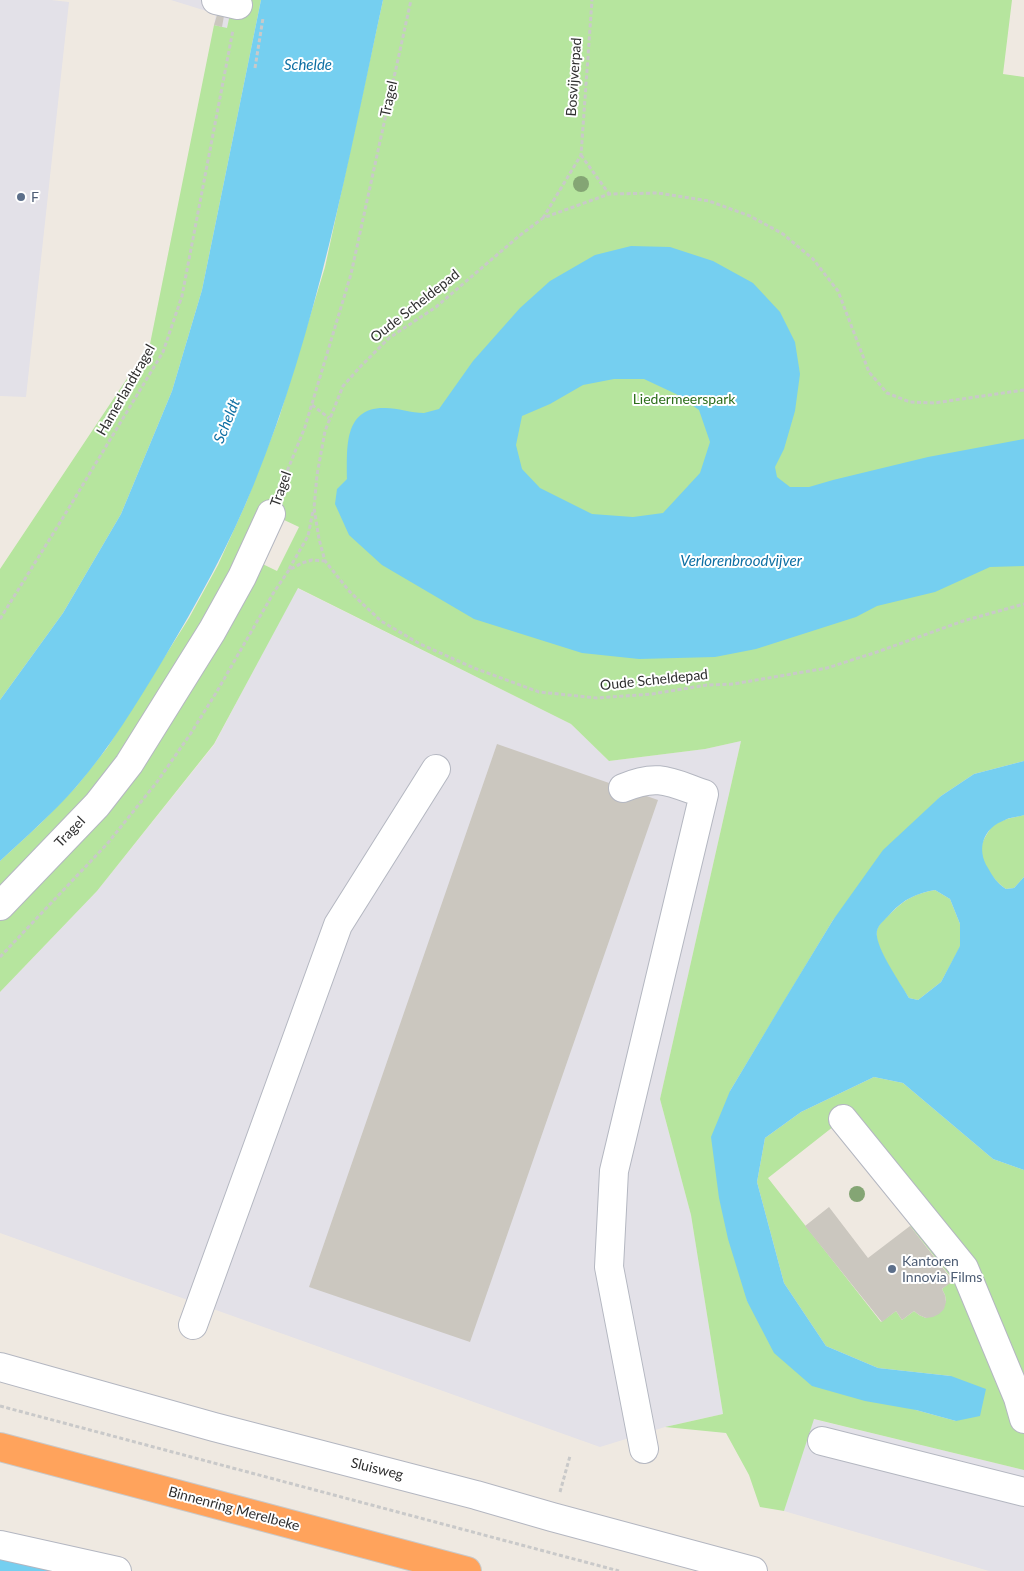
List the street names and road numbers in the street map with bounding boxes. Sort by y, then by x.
street label: Bosvijverpad [563,37,585,117]
street label: Tragel [377,79,401,119]
street label: Oude Scheldepad [367,266,463,346]
street label: Hamerlandtragel [93,342,159,438]
street label: Tragel [267,469,295,509]
street label: Oude Scheldepad [599,666,709,694]
street label: Tragel [51,813,89,851]
street label: Sluisweg [349,1454,405,1484]
street label: Binnenring Merelbeke [167,1483,301,1535]

